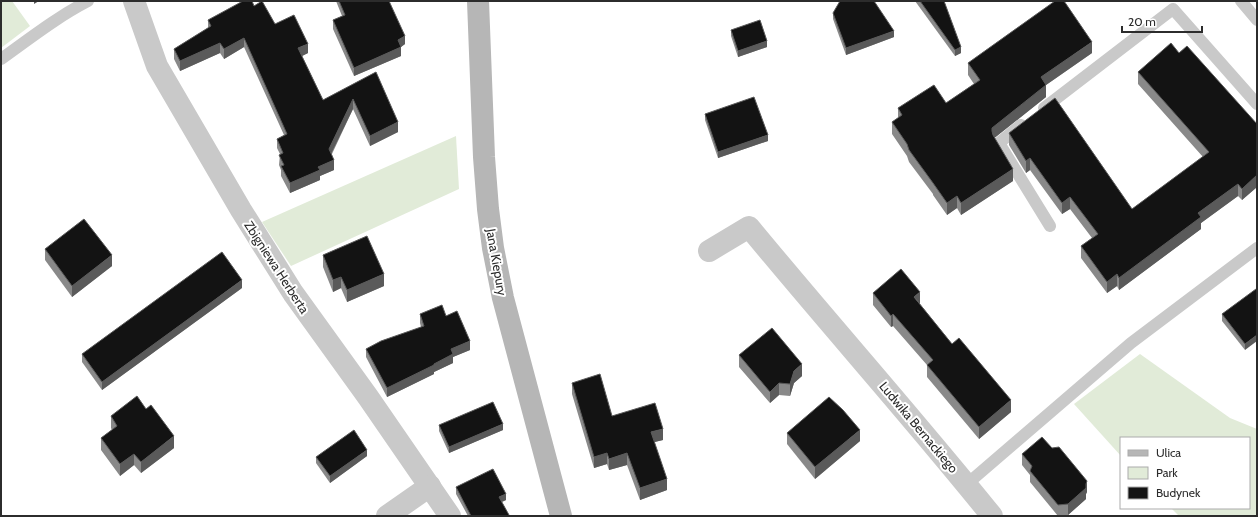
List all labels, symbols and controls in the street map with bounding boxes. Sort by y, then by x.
scale bar [1122,8,1202,34]
text: 20 m [1128,14,1156,29]
street label: Zbigniewa Herberta [241,218,313,317]
street label: Jana Kiepury [483,226,511,297]
street label: Ludwika Bernackiego [876,378,962,476]
legend [1120,437,1250,509]
text: Ulica [1156,445,1181,460]
text: Park [1156,465,1178,480]
text: Budynek [1156,485,1201,500]

